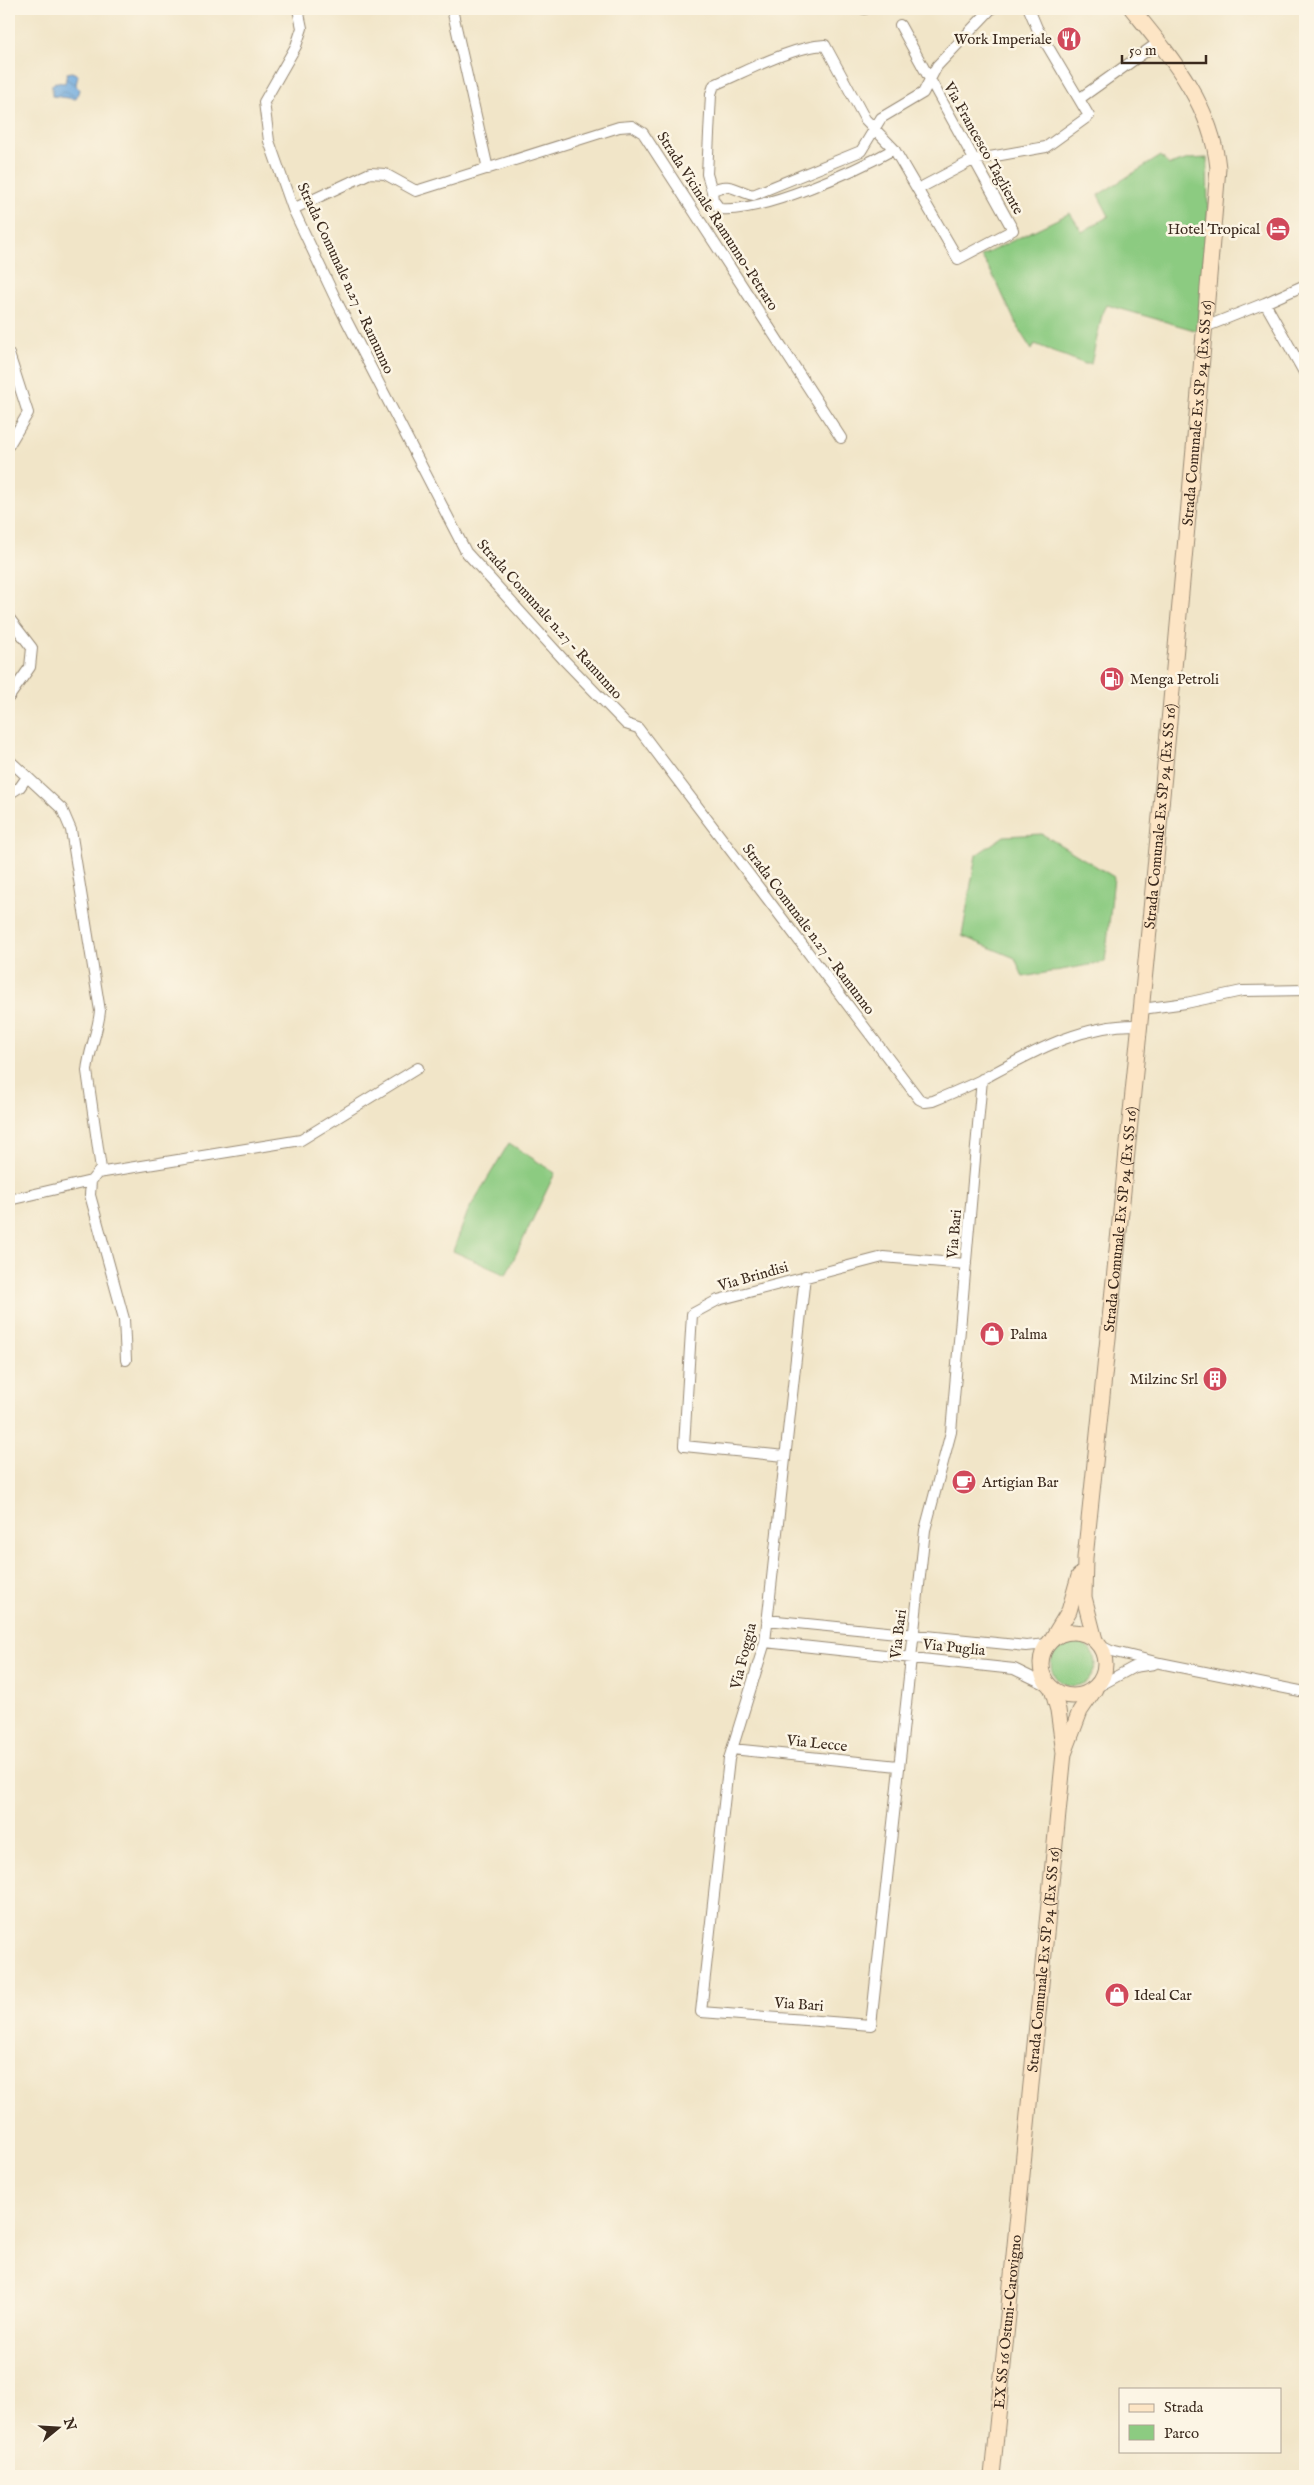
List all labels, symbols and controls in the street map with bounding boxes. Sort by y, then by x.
restaurant icon: Work Imperiale [1056,26,1082,52]
place label: Work Imperiale [954,30,1052,49]
scale bar [1122,32,1205,64]
text: 50 m [1129,41,1157,60]
street label: Via Francesco Tagliente [939,78,1028,218]
street label: Strada Vicinale Ramunno-Petraro [653,128,783,314]
street label: Strada Comunale n.27 - Ramunno [293,179,398,377]
hotel icon: Hotel Tropical [1265,216,1291,242]
place label: Hotel Tropical [1167,220,1261,239]
street label: Strada Comunale Ex SP 94 (Ex SS 16) [1178,299,1217,527]
street label: Strada Comunale n.27 - Ramunno [473,535,627,703]
fuel station icon: Menga Petroli [1099,666,1125,692]
place label: Menga Petroli [1130,670,1219,689]
street label: Strada Comunale Ex SP 94 (Ex SS 16) [1140,702,1181,930]
street label: Strada Comunale n.27 - Ramunno [738,840,879,1019]
street label: Strada Comunale Ex SP 94 (Ex SS 16) [1100,1105,1142,1333]
street label: Via Bari [943,1209,966,1261]
street label: Via Brindisi [715,1257,791,1296]
shop icon: Palma [979,1321,1005,1347]
place label: Palma [1010,1325,1048,1344]
building icon: Milzinc Srl [1202,1366,1228,1392]
place label: Milzinc Srl [1130,1370,1199,1389]
cafe icon: Artigian Bar [951,1469,977,1495]
place label: Artigian Bar [981,1473,1059,1492]
street label: Via Bari [886,1608,911,1661]
street label: Via Foggia [726,1620,761,1692]
street label: Via Puglia [921,1635,987,1660]
street label: Via Lecce [785,1731,848,1756]
street label: Strada Comunale Ex SP 94 (Ex SS 16) [1023,1846,1065,2073]
shop icon: Ideal Car [1104,1982,1130,2008]
place label: Ideal Car [1134,1986,1192,2005]
street label: Via Bari [773,1993,824,2016]
street label: EX SS 16 Ostuni-Carovigno [990,2234,1026,2410]
legend [1119,2388,1282,2452]
text: Strada [1164,2398,1204,2417]
north arrow [32,2402,82,2452]
text: N [59,2415,80,2433]
text: Parco [1164,2424,1199,2443]

